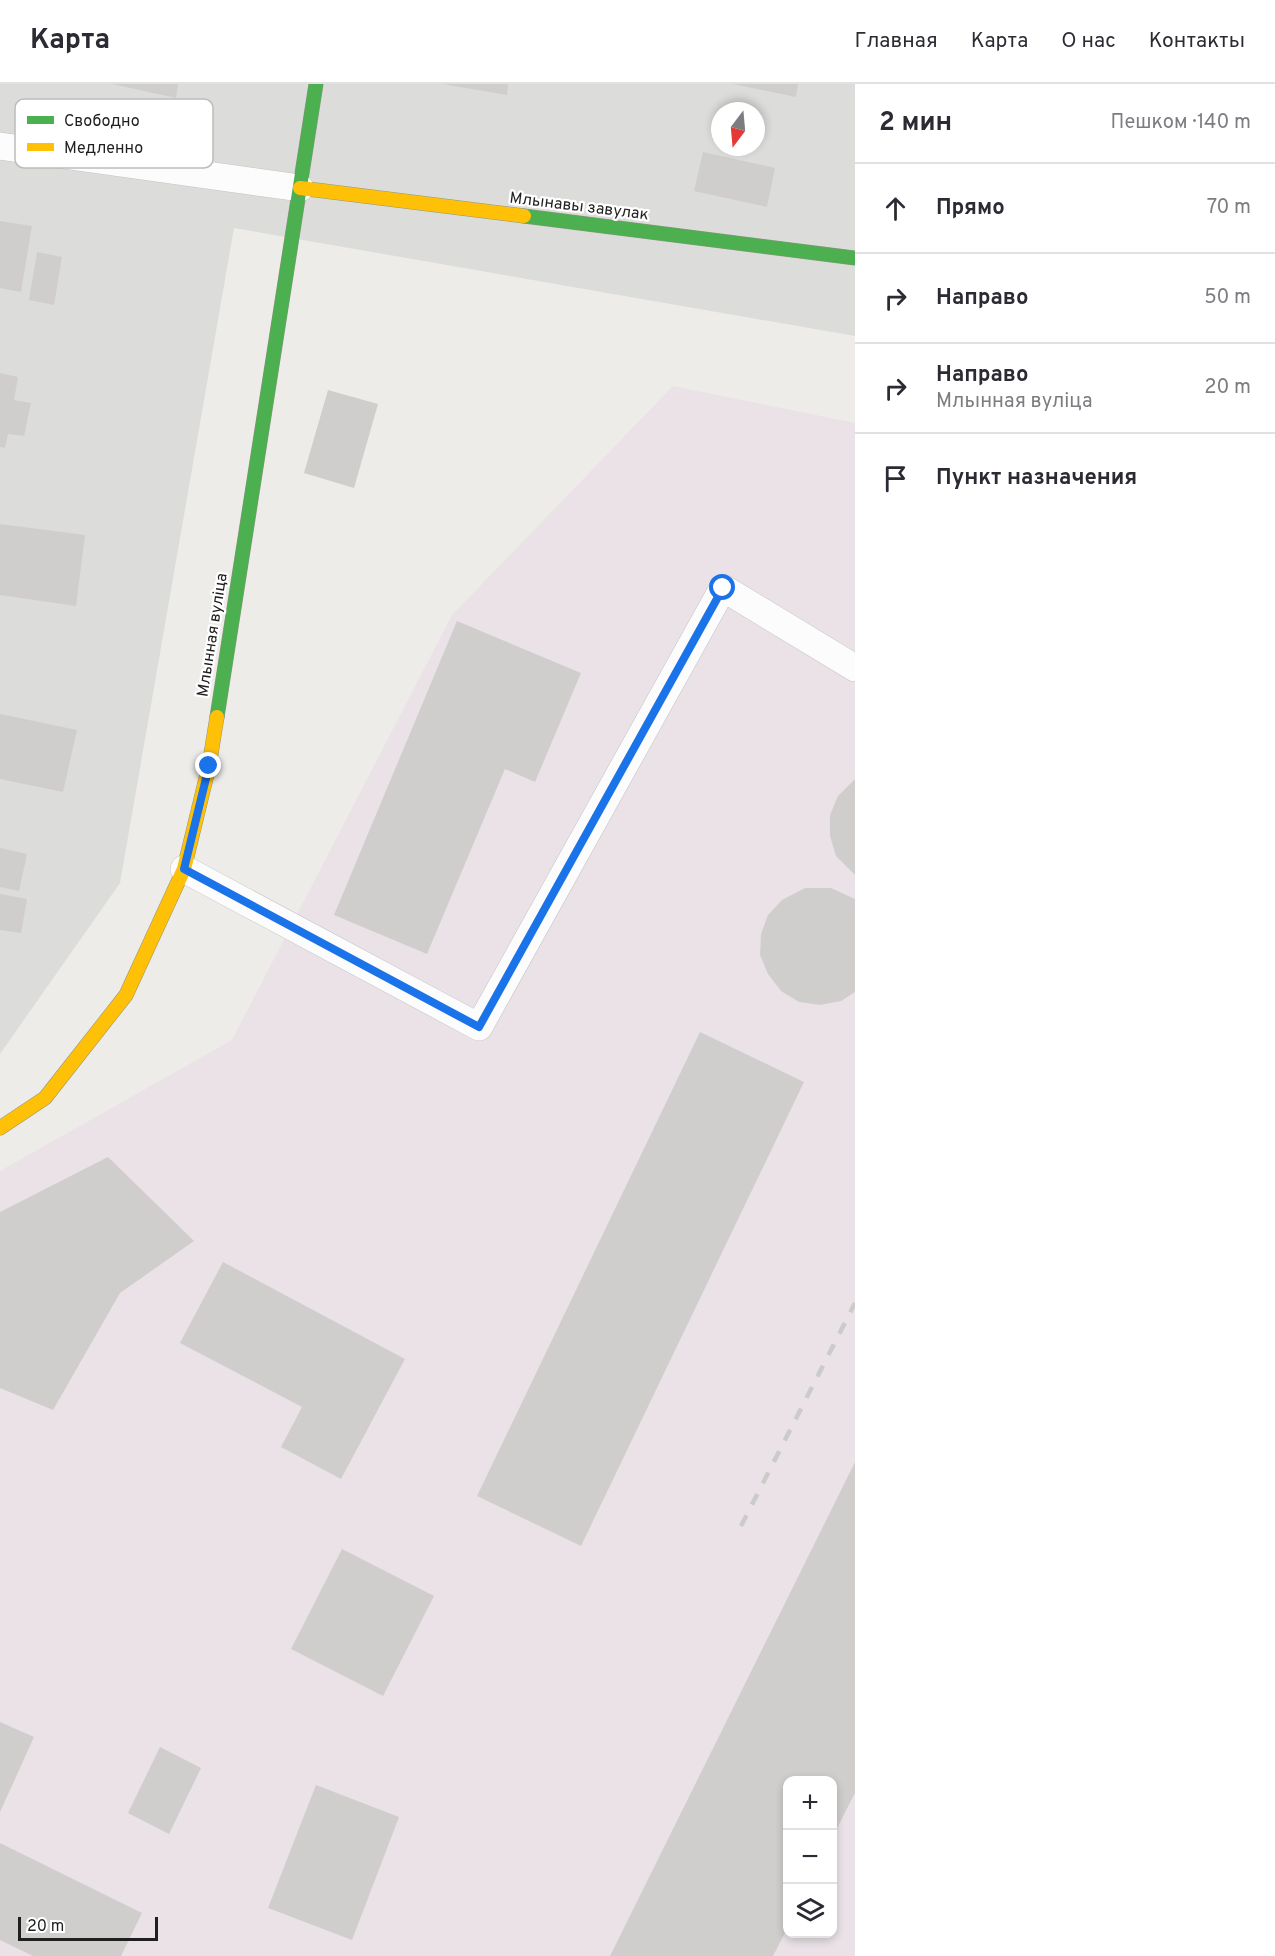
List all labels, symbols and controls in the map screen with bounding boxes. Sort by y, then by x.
text: Карта [30,23,110,59]
text: Главная [854,28,938,55]
text: Карта [971,28,1028,55]
text: О нас [1061,28,1116,55]
text: Контакты [1149,28,1245,55]
legend [15,99,213,168]
north arrow [711,102,765,156]
text: 2 мин [879,107,952,140]
text: Пешком · 140 m [1111,110,1251,136]
text: Свободно [64,112,140,132]
text: Медленно [64,139,143,159]
street label: Млынавы завулак [508,189,650,225]
icon: ahead [879,192,912,225]
text: Прямо [936,195,1005,222]
text: 70 m [1207,195,1251,221]
icon: right [879,282,912,315]
text: Направо [936,285,1028,312]
text: 50 m [1204,285,1251,311]
text: Направо [936,362,1028,389]
icon: right [879,372,912,405]
text: 20 m [1204,375,1251,401]
text: Млынная вуліца [936,389,1092,415]
icon: arrive [879,462,912,495]
text: Пункт назначения [936,465,1137,492]
street label: Млынная вуліца [193,572,233,698]
route start [709,574,735,600]
route end [195,752,221,778]
map controls [783,1776,837,1938]
button: + [783,1776,837,1830]
button: − [783,1830,837,1884]
button: layers [783,1884,837,1938]
scale bar [18,1914,158,1942]
text: 20 m [27,1917,64,1937]

